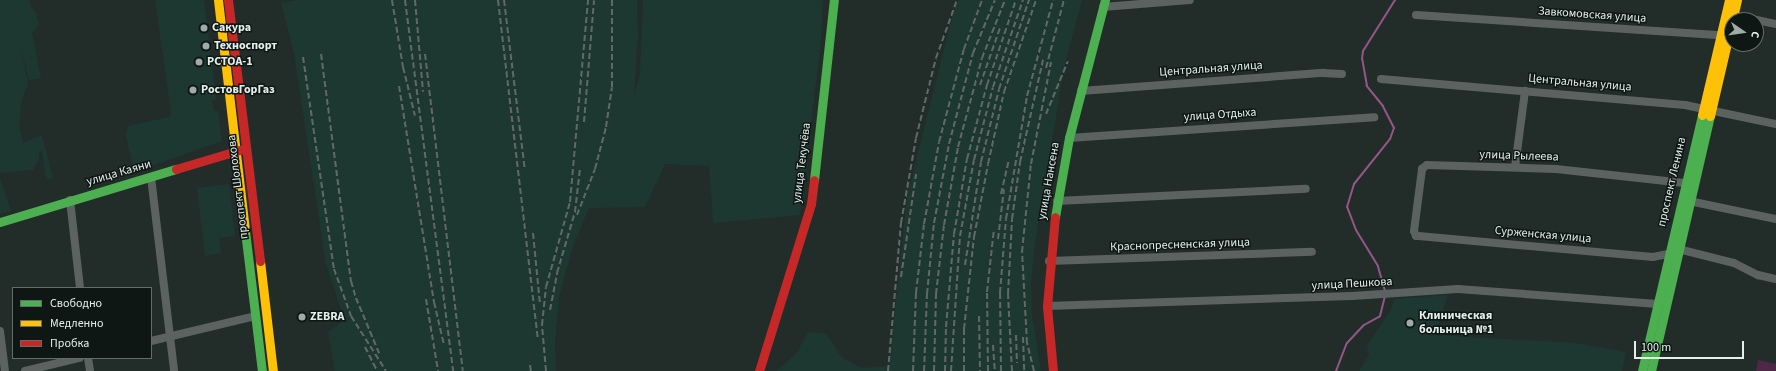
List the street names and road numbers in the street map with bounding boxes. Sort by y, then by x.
street label: Завкомовская улица [1537,4,1647,26]
street label: Центральная улица [1159,58,1263,80]
street label: Центральная улица [1528,71,1632,95]
street label: улица Отдыха [1183,105,1257,125]
street label: улица Текучёва [790,122,814,204]
street label: проспект Шолохова [224,134,252,240]
street label: проспект Ленина [1655,136,1689,228]
street label: улица Нансена [1035,141,1063,221]
street label: улица Рылеева [1479,147,1559,165]
street label: улица Каяни [85,157,153,189]
street label: Сурженская улица [1494,224,1592,246]
street label: Краснопресненская улица [1110,235,1250,255]
street label: улица Пешкова [1311,275,1393,293]

